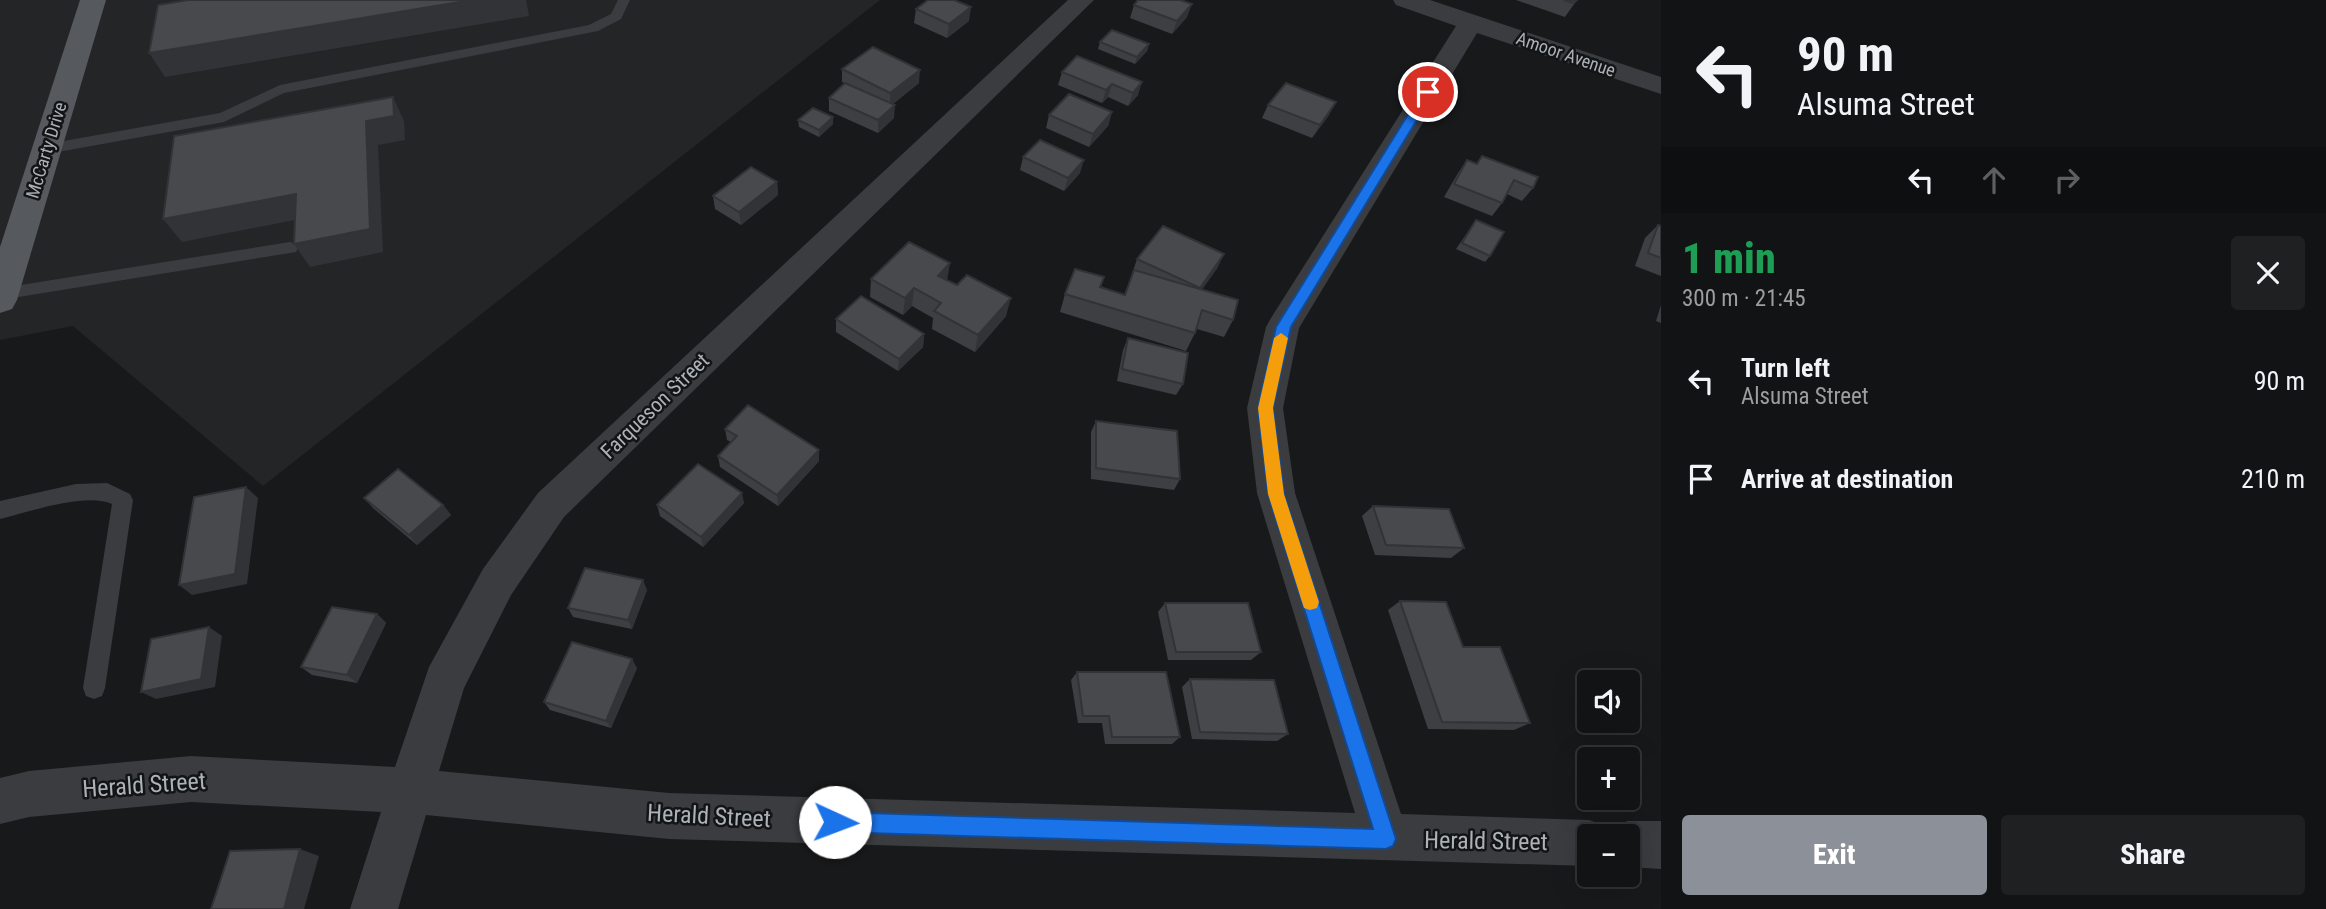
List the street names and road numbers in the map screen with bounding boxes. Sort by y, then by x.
street label: Amoor Avenue [1514,27,1618,81]
street label: McCarty Drive [21,99,71,201]
street label: Farqueson Street [596,348,714,464]
street label: Herald Street [81,767,207,803]
street label: Herald Street [647,799,771,833]
street label: Herald Street [1424,826,1548,856]

